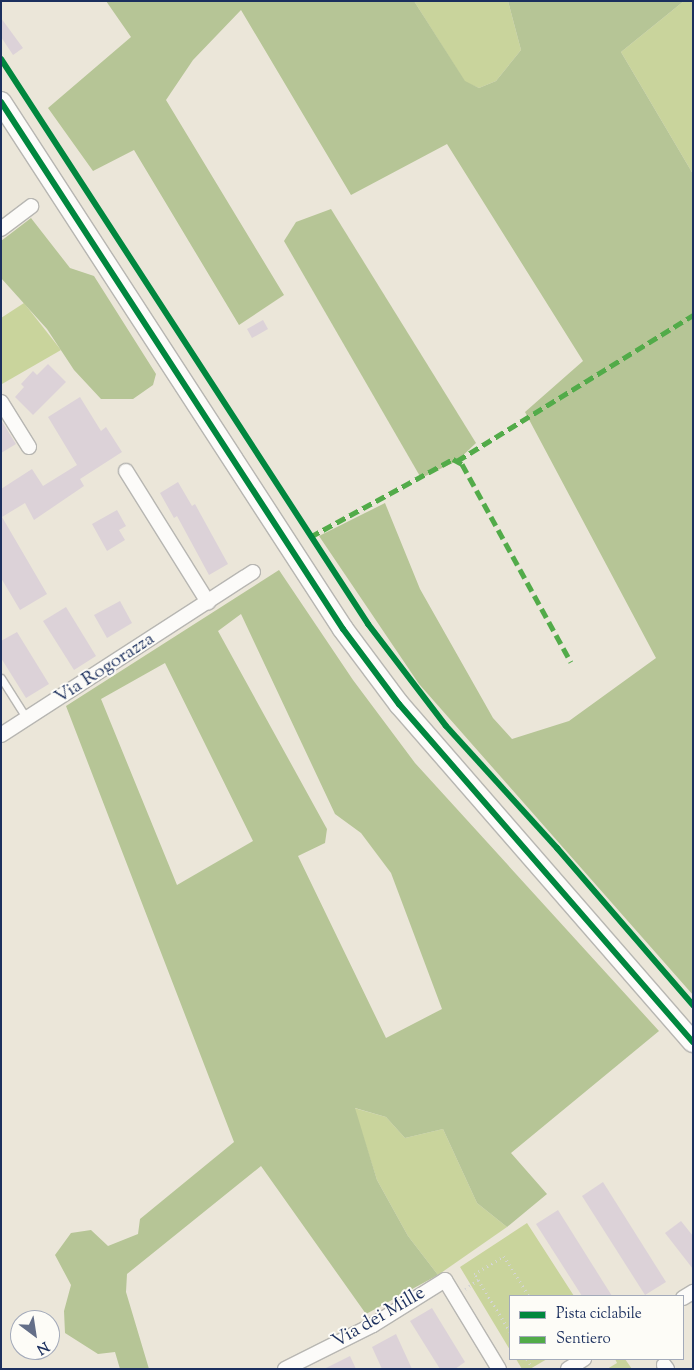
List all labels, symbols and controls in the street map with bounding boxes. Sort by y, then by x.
street label: Via Rogorazza [51,628,159,710]
street label: Via dei Mille [329,1282,429,1354]
legend [509,1295,684,1360]
text: Pista ciclabile [556,1304,642,1325]
north arrow [10,1310,60,1360]
text: Sentiero [556,1329,611,1350]
text: N [32,1336,52,1358]

